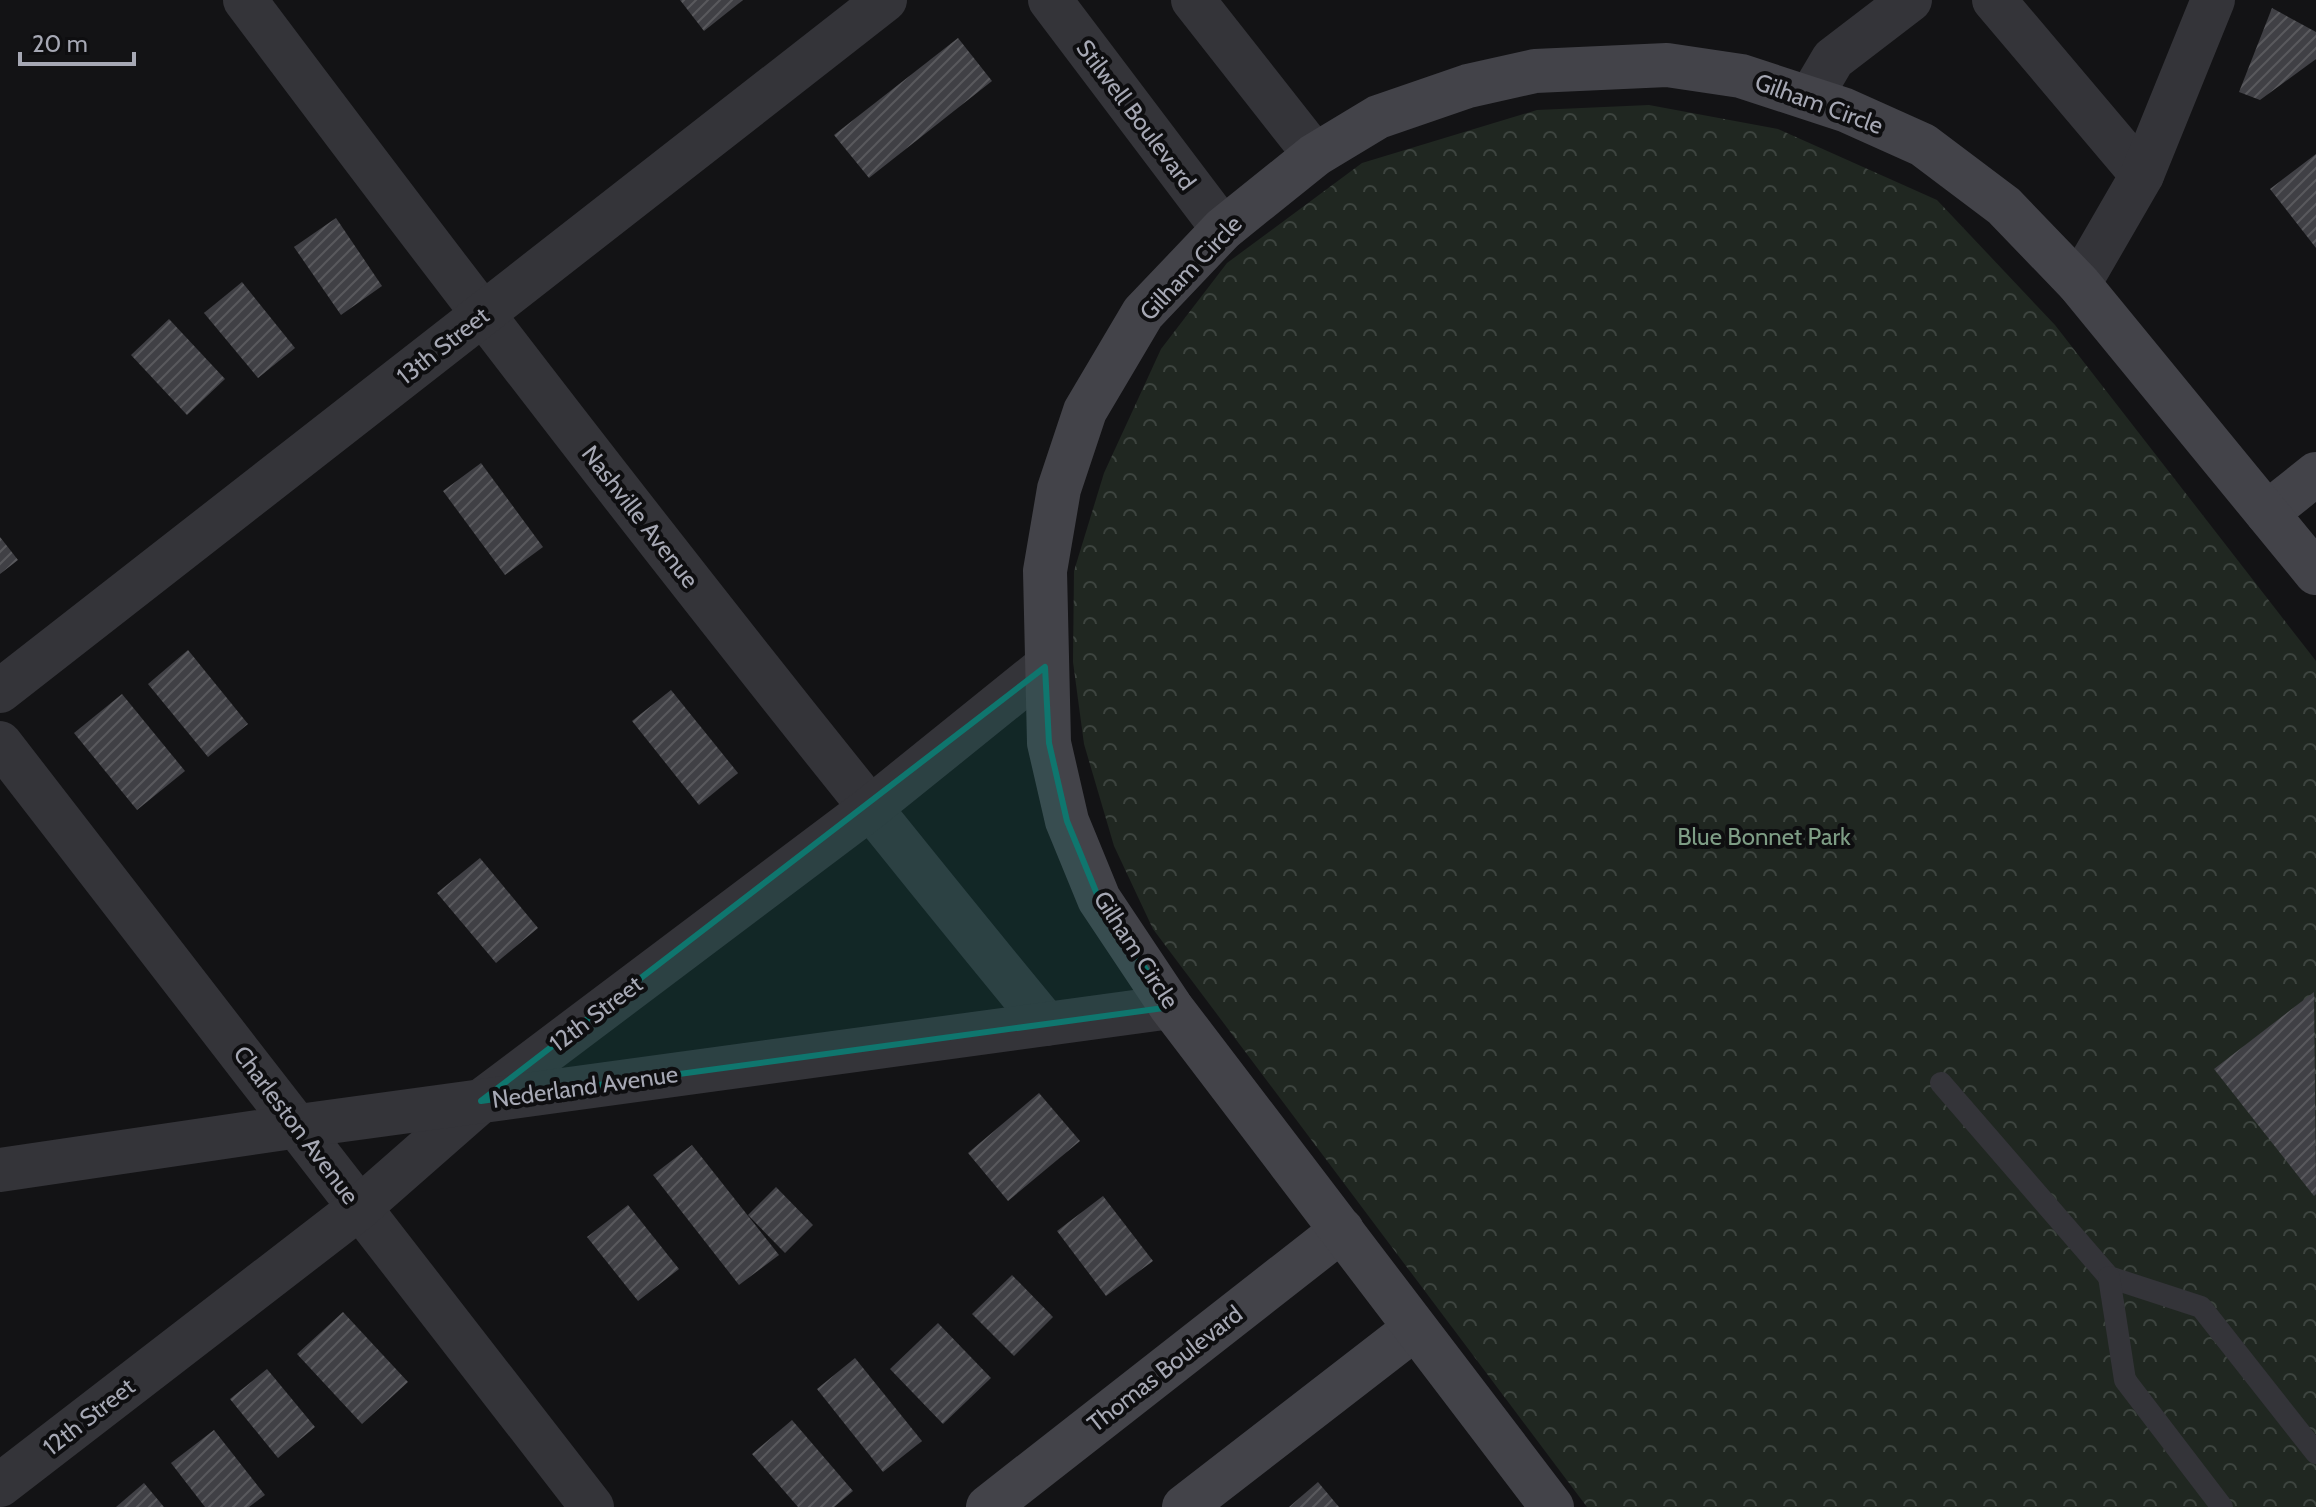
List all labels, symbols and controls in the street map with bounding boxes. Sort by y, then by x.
scale bar [20,16,134,66]
text: 20 m [32,29,88,58]
street label: Stilwell Boulevard [1071,34,1202,195]
street label: Gilham Circle [1751,67,1887,140]
street label: Gilham Circle [1134,209,1248,326]
street label: 13th Street [391,301,495,391]
street label: Nashville Avenue [576,440,705,594]
park label: Blue Bonnet Park [1677,822,1851,851]
street label: Gilham Circle [1088,885,1185,1014]
street label: 12th Street [544,969,648,1058]
street label: Charleston Avenue [227,1040,365,1210]
street label: Nederland Avenue [490,1059,680,1114]
street label: Thomas Boulevard [1082,1299,1248,1438]
street label: 12th Street [37,1372,140,1461]

